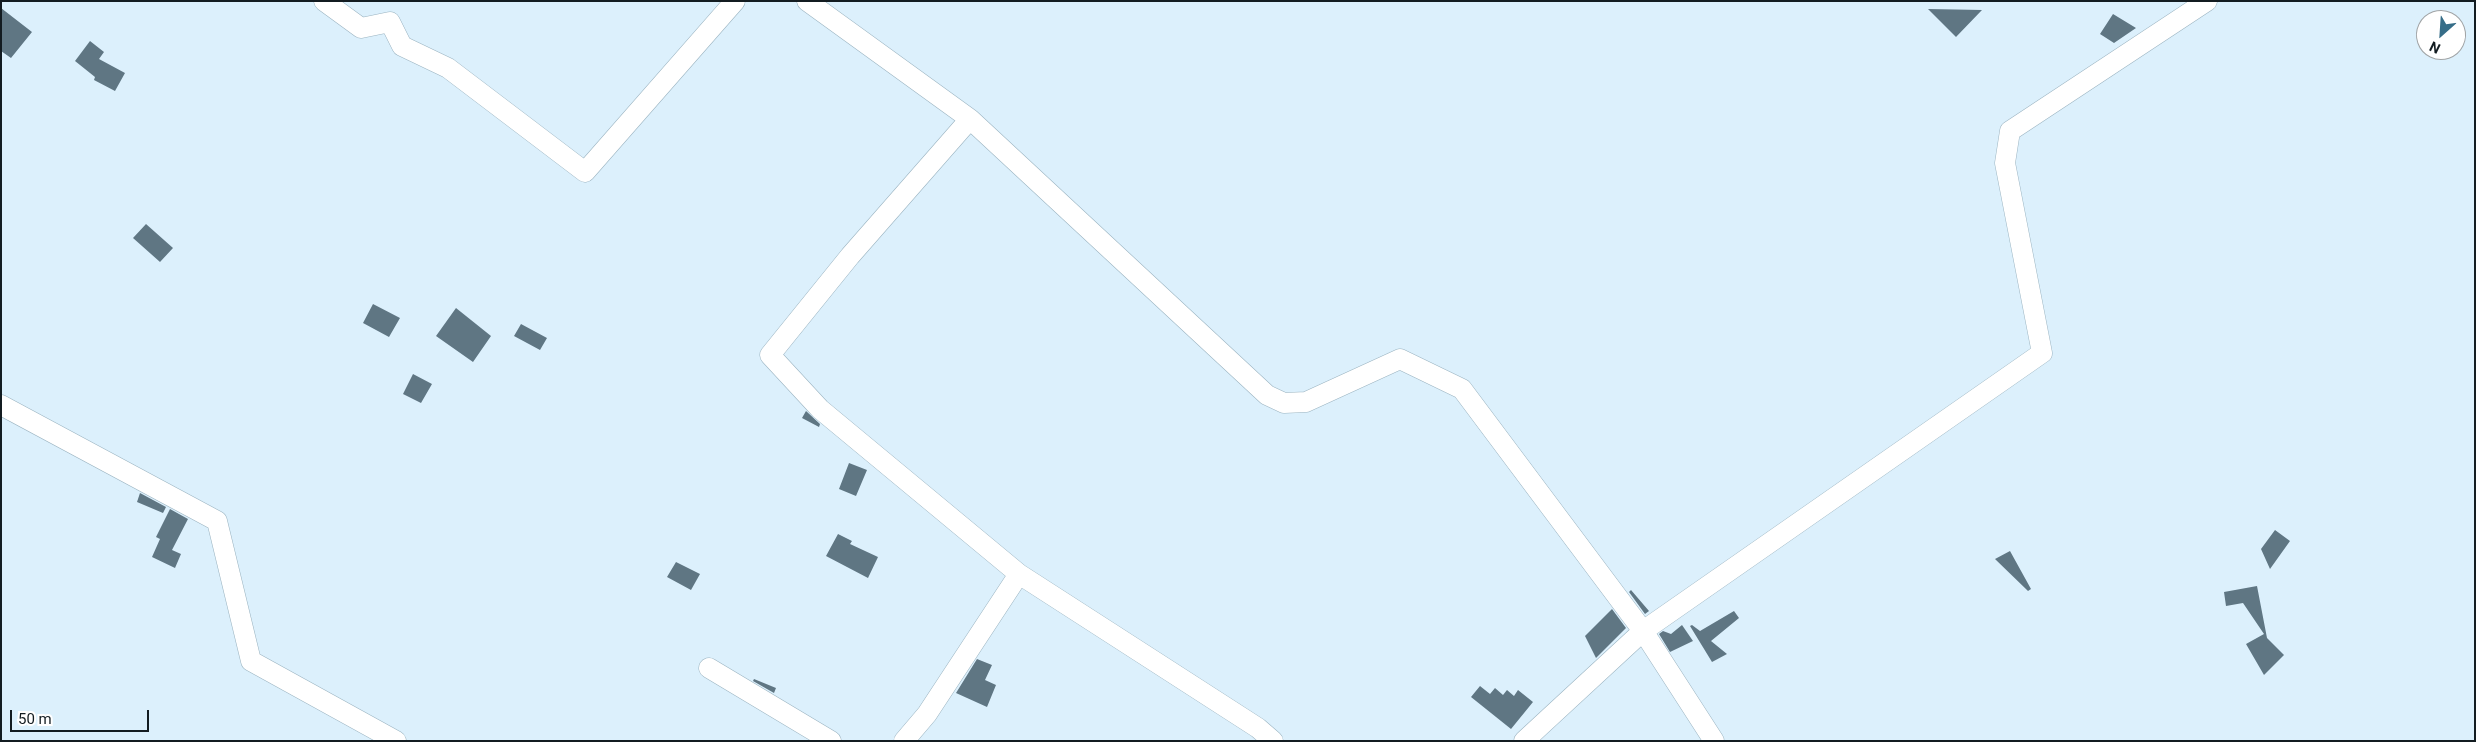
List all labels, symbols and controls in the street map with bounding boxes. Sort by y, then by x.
north arrow [2416,10,2466,60]
text: N [2427,38,2443,57]
scale bar [12,700,151,732]
text: 50 m [18,710,52,728]

